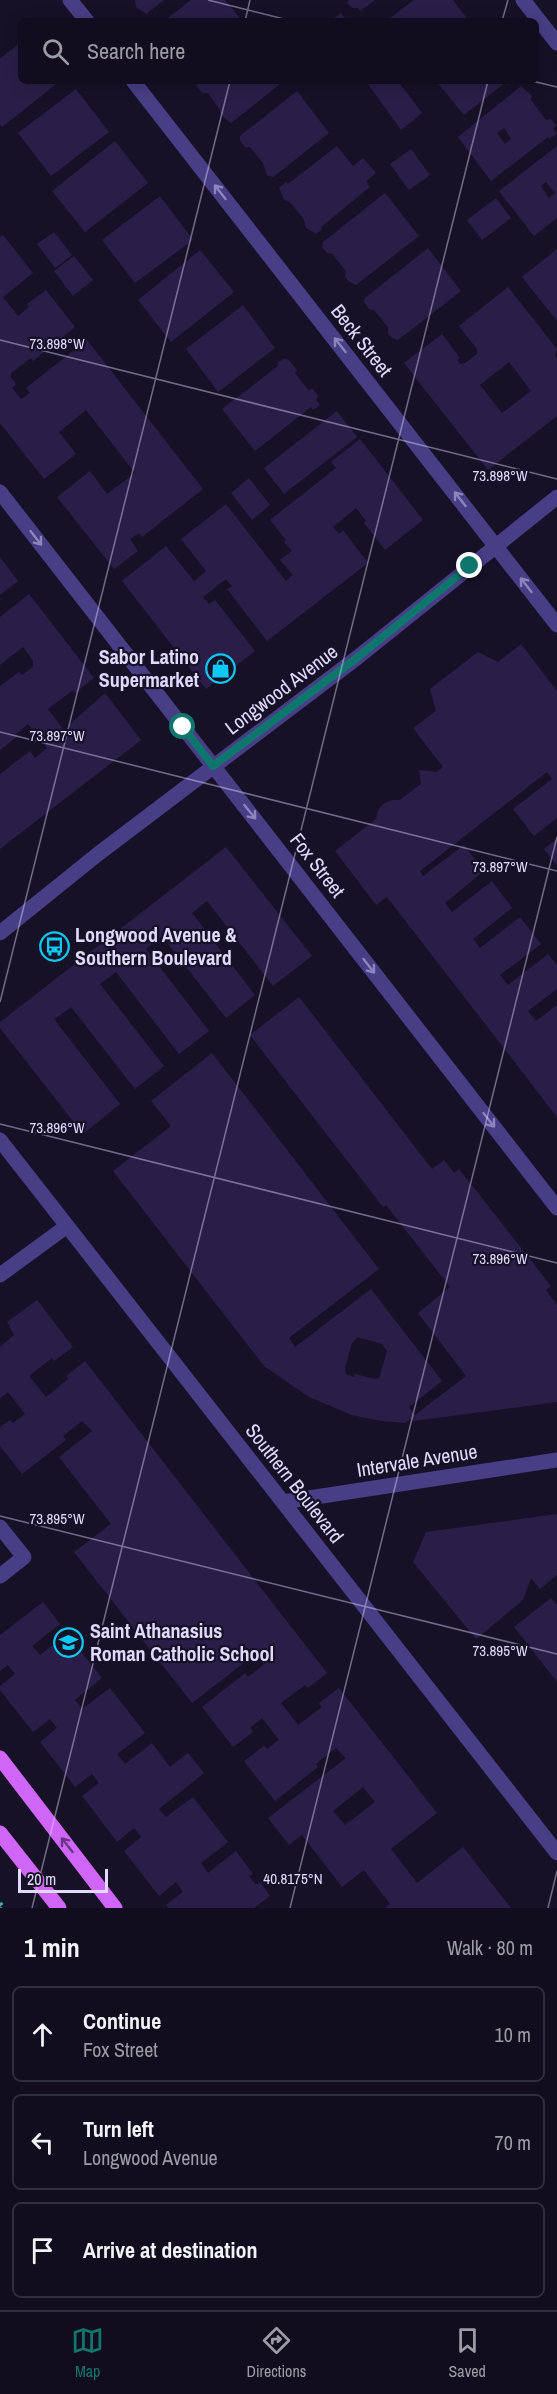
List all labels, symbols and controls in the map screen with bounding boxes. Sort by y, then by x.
search box [18,18,539,84]
icon: search [39,35,72,68]
text: Search here [87,36,185,66]
one-way arrow [213,184,226,200]
street label: Beck Street [325,298,399,382]
text: 73.898°W [29,333,85,354]
one-way arrow [333,337,346,353]
text: 73.898°W [472,465,528,486]
one-way arrow [453,491,466,507]
one-way arrow [29,530,42,546]
route end [456,552,482,578]
one-way arrow [520,577,533,593]
street label: Longwood Avenue [219,638,343,740]
place label: Sabor Latino Supermarket [99,643,200,693]
shop icon: Sabor Latino Supermarket [204,652,236,684]
route start [169,713,195,739]
text: 73.897°W [29,725,85,746]
one-way arrow [243,803,256,819]
street label: Fox Street [284,827,352,903]
text: 73.897°W [472,856,528,877]
place label: Longwood Avenue & Southern Boulevard [75,921,237,971]
bus stop icon: Longwood Avenue & Southern Boulevard [38,930,70,962]
one-way arrow [363,957,376,973]
one-way arrow [482,1112,495,1128]
text: 73.896°W [29,1117,85,1138]
text: 73.896°W [472,1248,528,1269]
street label: Southern Boulevard [240,1418,350,1548]
street label: Intervale Avenue [355,1437,479,1483]
text: 73.895°W [29,1508,85,1529]
place label: Saint Athanasius Roman Catholic School [90,1617,274,1667]
school or university icon: Saint Athanasius Roman Catholic School [53,1626,85,1658]
text: 73.895°W [472,1640,528,1661]
one-way arrow [60,1837,73,1853]
scale bar [18,1866,108,1894]
text: 20 m [27,1868,56,1890]
text: 40.8175°N [263,1868,323,1889]
text: 1 min [24,1930,80,1965]
text: Walk · 80 m [447,1934,533,1961]
text: Continue [83,2006,161,2036]
icon: ahead [26,2018,59,2051]
text: 10 m [495,2021,531,2048]
text: Fox Street [83,2036,158,2063]
text: Turn left [83,2114,154,2144]
icon: left [26,2126,59,2159]
text: 70 m [495,2129,531,2156]
text: Longwood Avenue [83,2144,218,2171]
icon: arrive [26,2234,59,2267]
text: Arrive at destination [83,2235,257,2265]
tab: Map [71,2324,104,2382]
tab: Directions [246,2324,306,2382]
tab: Saved [449,2324,486,2382]

